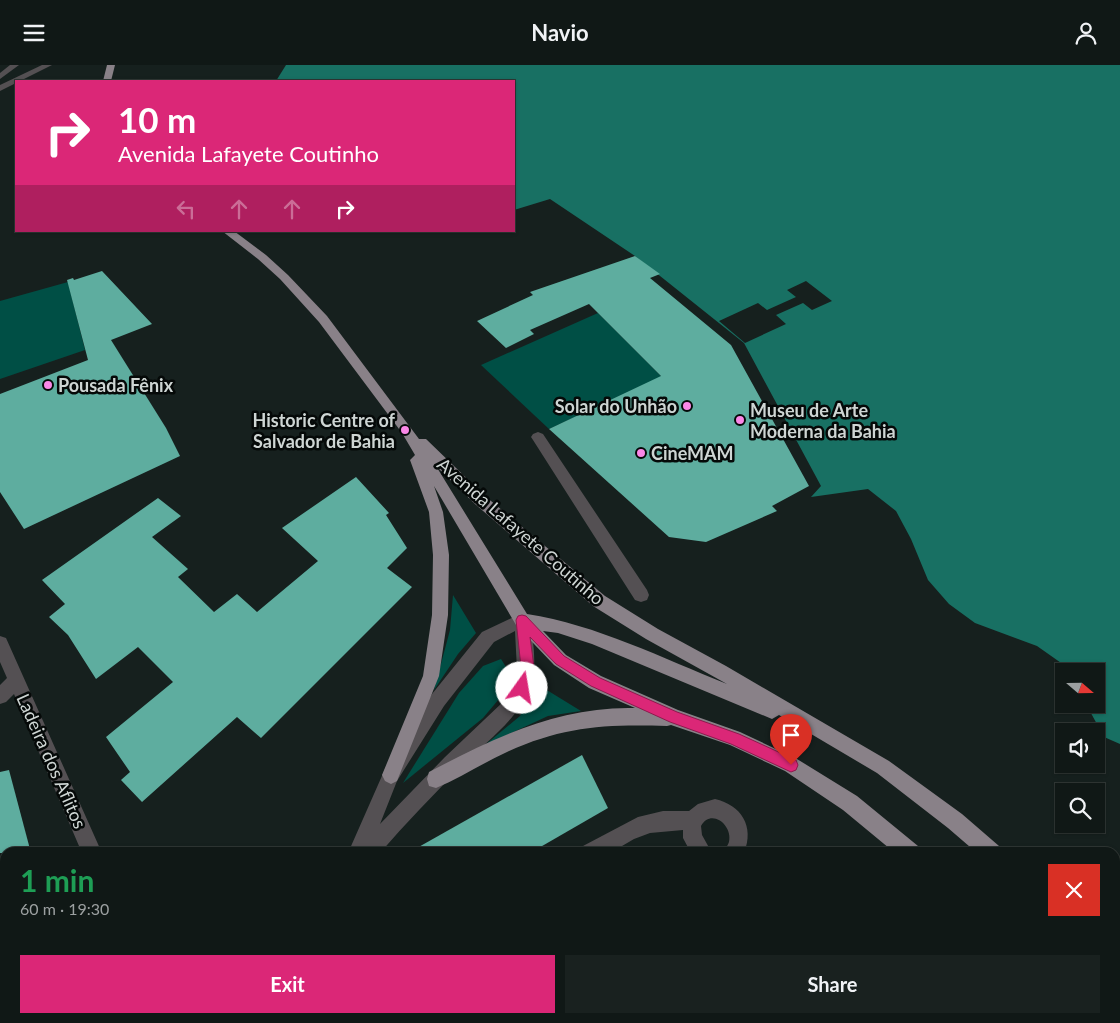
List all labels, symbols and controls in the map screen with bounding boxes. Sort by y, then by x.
icon: menu [20,19,48,47]
text: Navio [531,19,589,46]
icon: person [1072,19,1100,47]
text: 10 m [118,98,196,140]
icon: right [35,100,100,165]
text: Avenida Lafayete Coutinho [118,140,379,167]
icon: left [172,195,200,223]
icon: ahead [225,195,253,223]
icon: ahead [278,195,306,223]
icon: right [331,195,359,223]
place label: Pousada Fênix [58,374,174,396]
marker: Pousada Fênix [42,379,54,391]
place label: Solar do Unhão [555,395,677,417]
place label: Museu de Arte Moderna da Bahia [750,399,896,442]
marker: Solar do Unhão [681,400,693,412]
place label: Historic Centre of Salvador de Bahia [252,409,396,452]
marker: Museu de Arte Moderna da Bahia [734,414,746,426]
marker: Historic Centre of Salvador de Bahia [399,424,411,436]
place label: CineMAM [651,442,734,464]
marker: CineMAM [635,447,647,459]
street label: Avenida Lafayete Coutinho [433,453,609,609]
position arrow [495,661,547,713]
north arrow [1055,663,1105,713]
map controls [1055,663,1105,833]
street label: Ladeira dos Aflitos [12,690,92,832]
pin [770,714,812,765]
icon: arrive [777,721,805,749]
button: sound [1055,723,1105,773]
button: search [1055,783,1105,833]
text: 1 min [20,862,94,898]
button: close [1048,864,1100,916]
text: 60 m · 19:30 [20,899,109,918]
button: Exit [20,955,555,1013]
button: Share [565,955,1100,1013]

